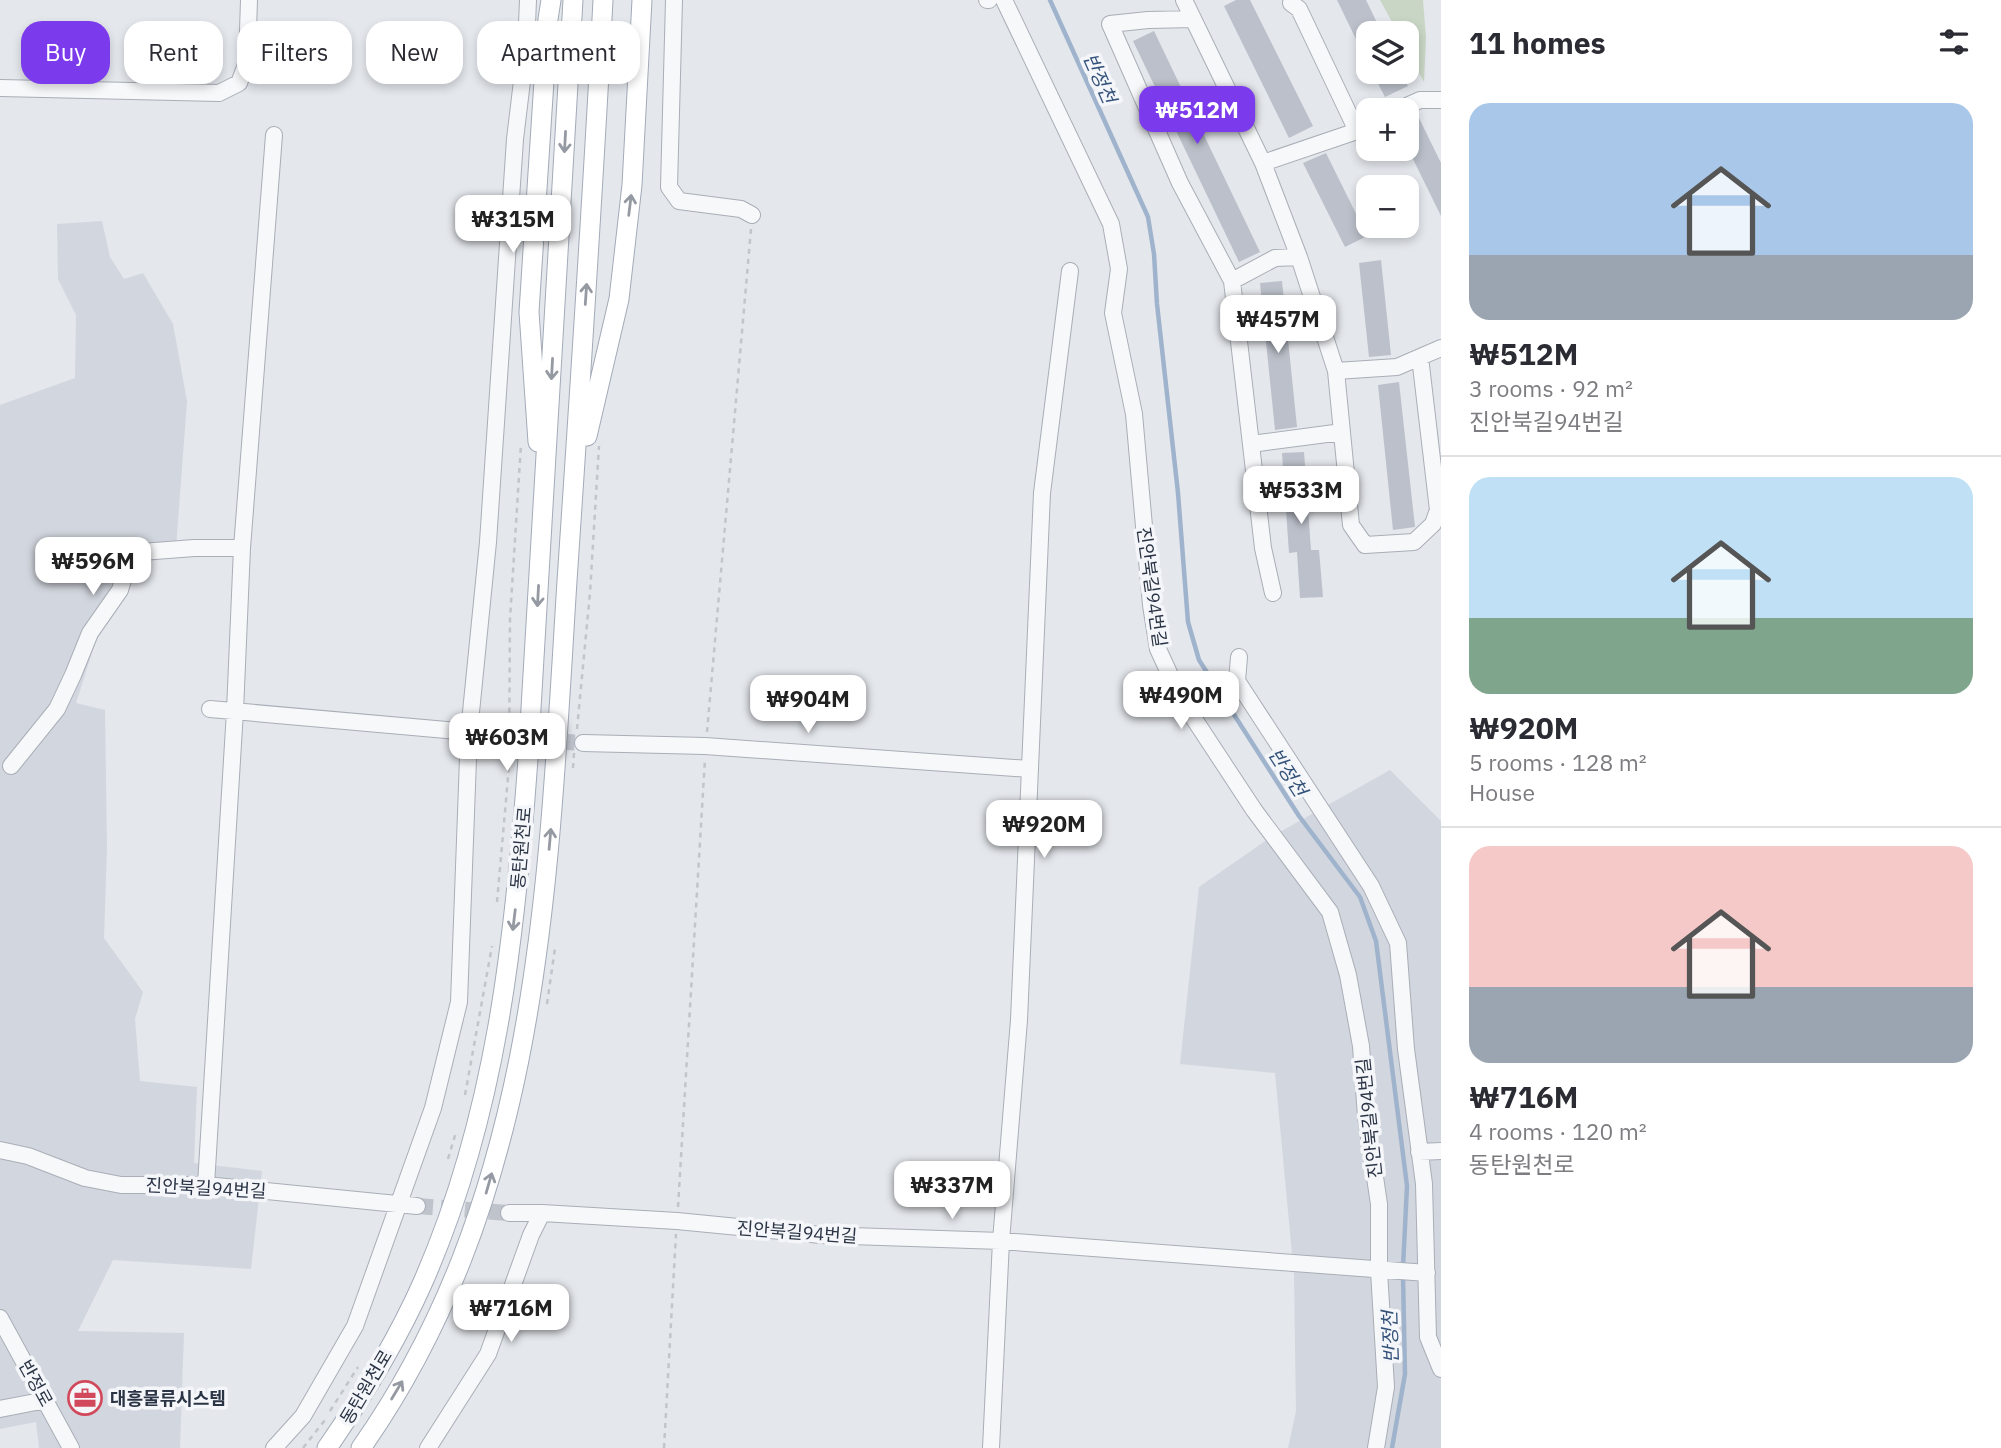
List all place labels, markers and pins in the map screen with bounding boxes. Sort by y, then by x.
pin: ₩512M [1148,86,1246,146]
pin: ₩315M [464,196,562,255]
pin: ₩457M [1229,296,1327,355]
pin: ₩533M [1252,466,1350,526]
pin: ₩596M [44,538,142,597]
pin: ₩490M [1132,672,1230,731]
pin: ₩904M [759,676,857,735]
pin: ₩603M [458,714,556,773]
pin: ₩920M [995,800,1093,860]
pin: ₩337M [903,1162,1001,1221]
pin: ₩716M [462,1284,560,1344]
office icon: 대흥물류시스템 [66,1379,104,1417]
place label: 대흥물류시스템 [110,1387,226,1410]

